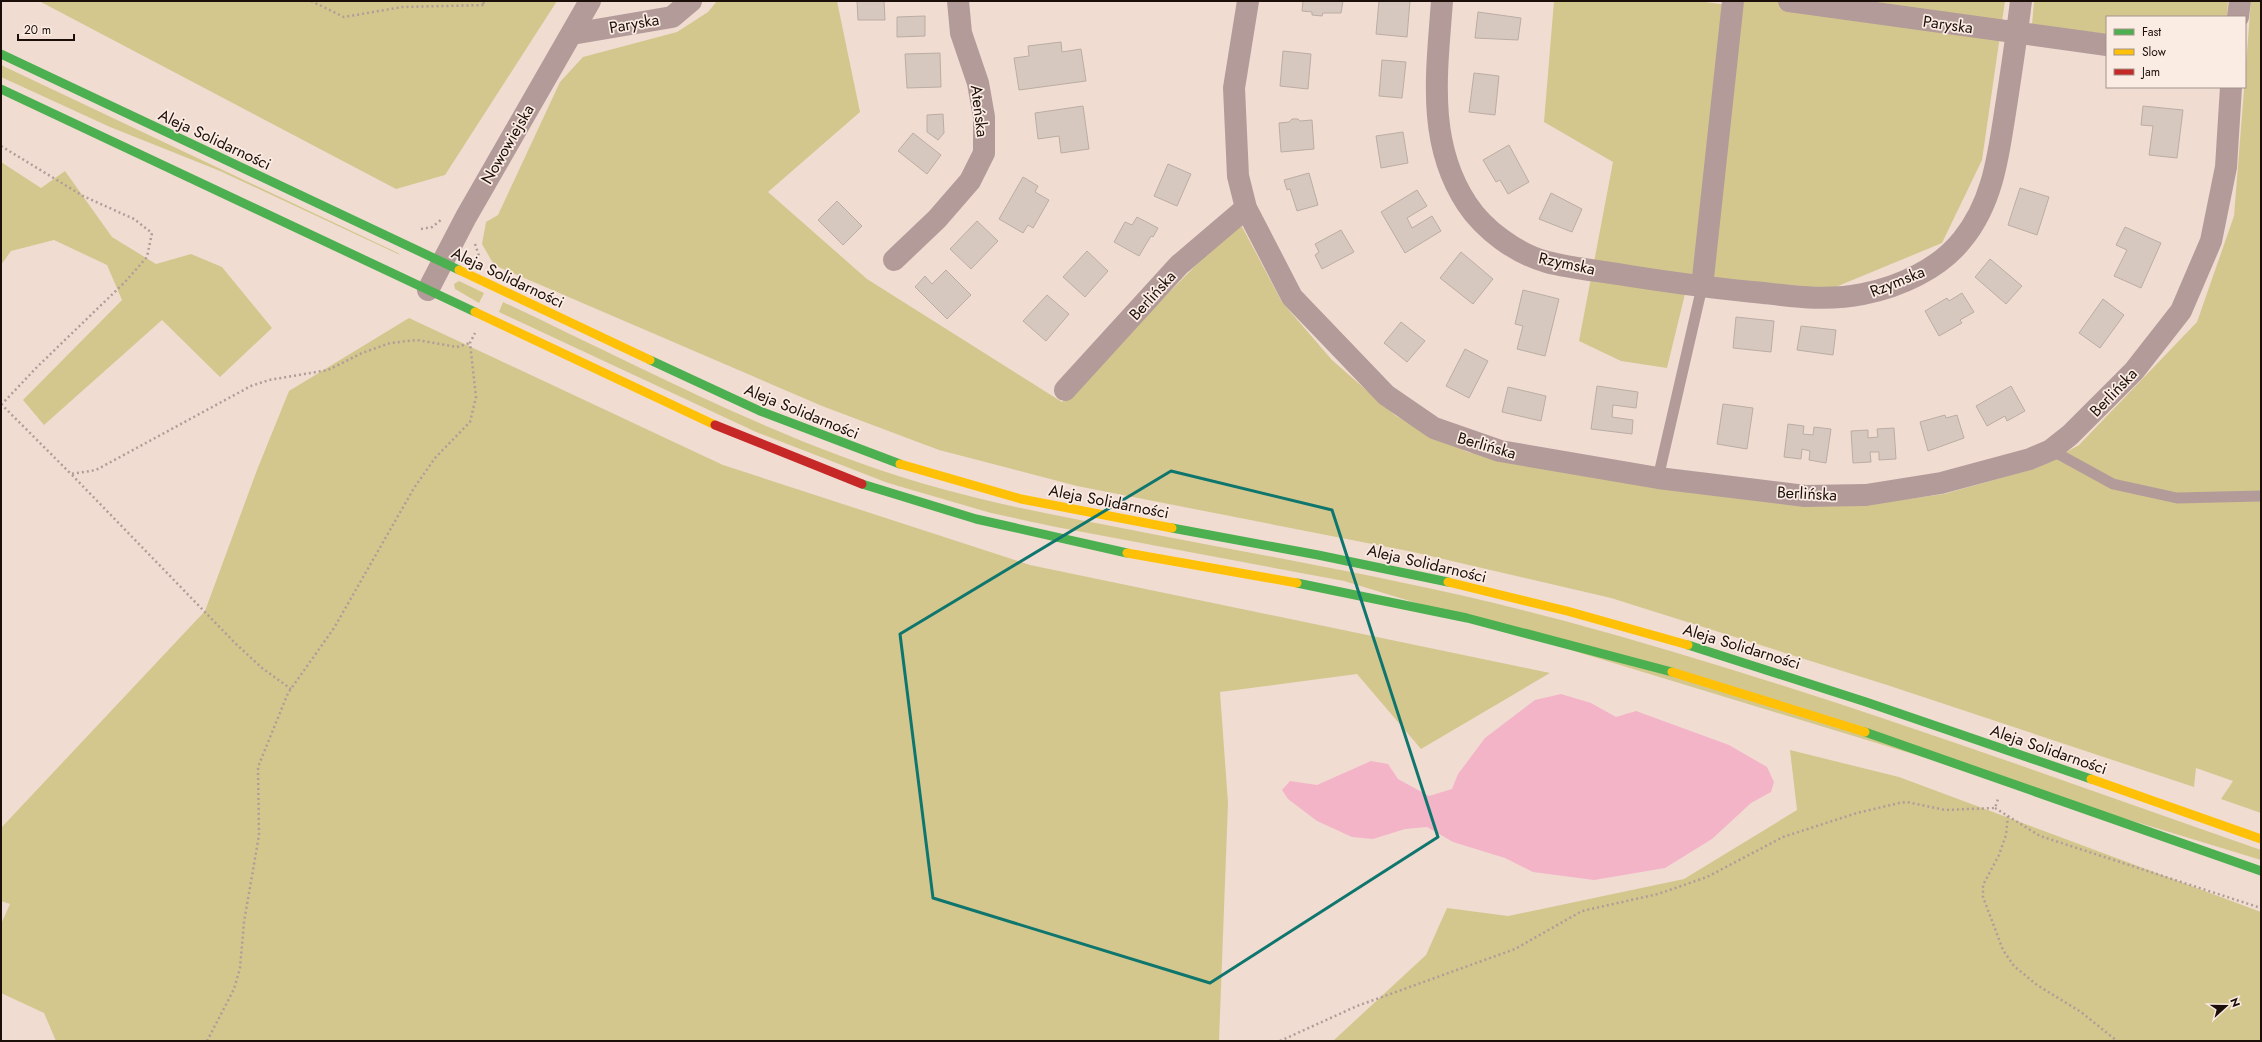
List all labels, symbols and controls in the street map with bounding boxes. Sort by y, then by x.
street label: Paryska [607,8,661,39]
street label: Paryska [1921,10,1974,39]
scale bar [18,16,74,42]
legend [2106,16,2246,88]
text: 20 m [24,21,51,39]
text: Fast [2142,23,2161,41]
text: Slow [2142,43,2167,61]
text: Jam [2140,63,2160,81]
street label: Ateńska [965,84,994,138]
street label: Nowowiejska [475,100,540,188]
street label: Aleja Solidarności [155,103,275,176]
street label: Aleja Solidarności [448,241,568,314]
street label: Rzymska [1536,246,1597,281]
street label: Rzymska [1866,260,1928,303]
street label: Berlińska [1124,265,1181,325]
street label: Berlińska [2084,363,2143,422]
street label: Aleja Solidarności [741,378,863,445]
street label: Berlińska [1455,426,1519,465]
street label: Aleja Solidarności [1047,479,1171,524]
street label: Berlińska [1776,480,1838,507]
street label: Aleja Solidarności [1365,539,1489,588]
street label: Aleja Solidarności [1680,618,1804,675]
street label: Aleja Solidarności [1987,719,2110,780]
north arrow [2206,986,2246,1026]
text: N [2226,995,2244,1009]

